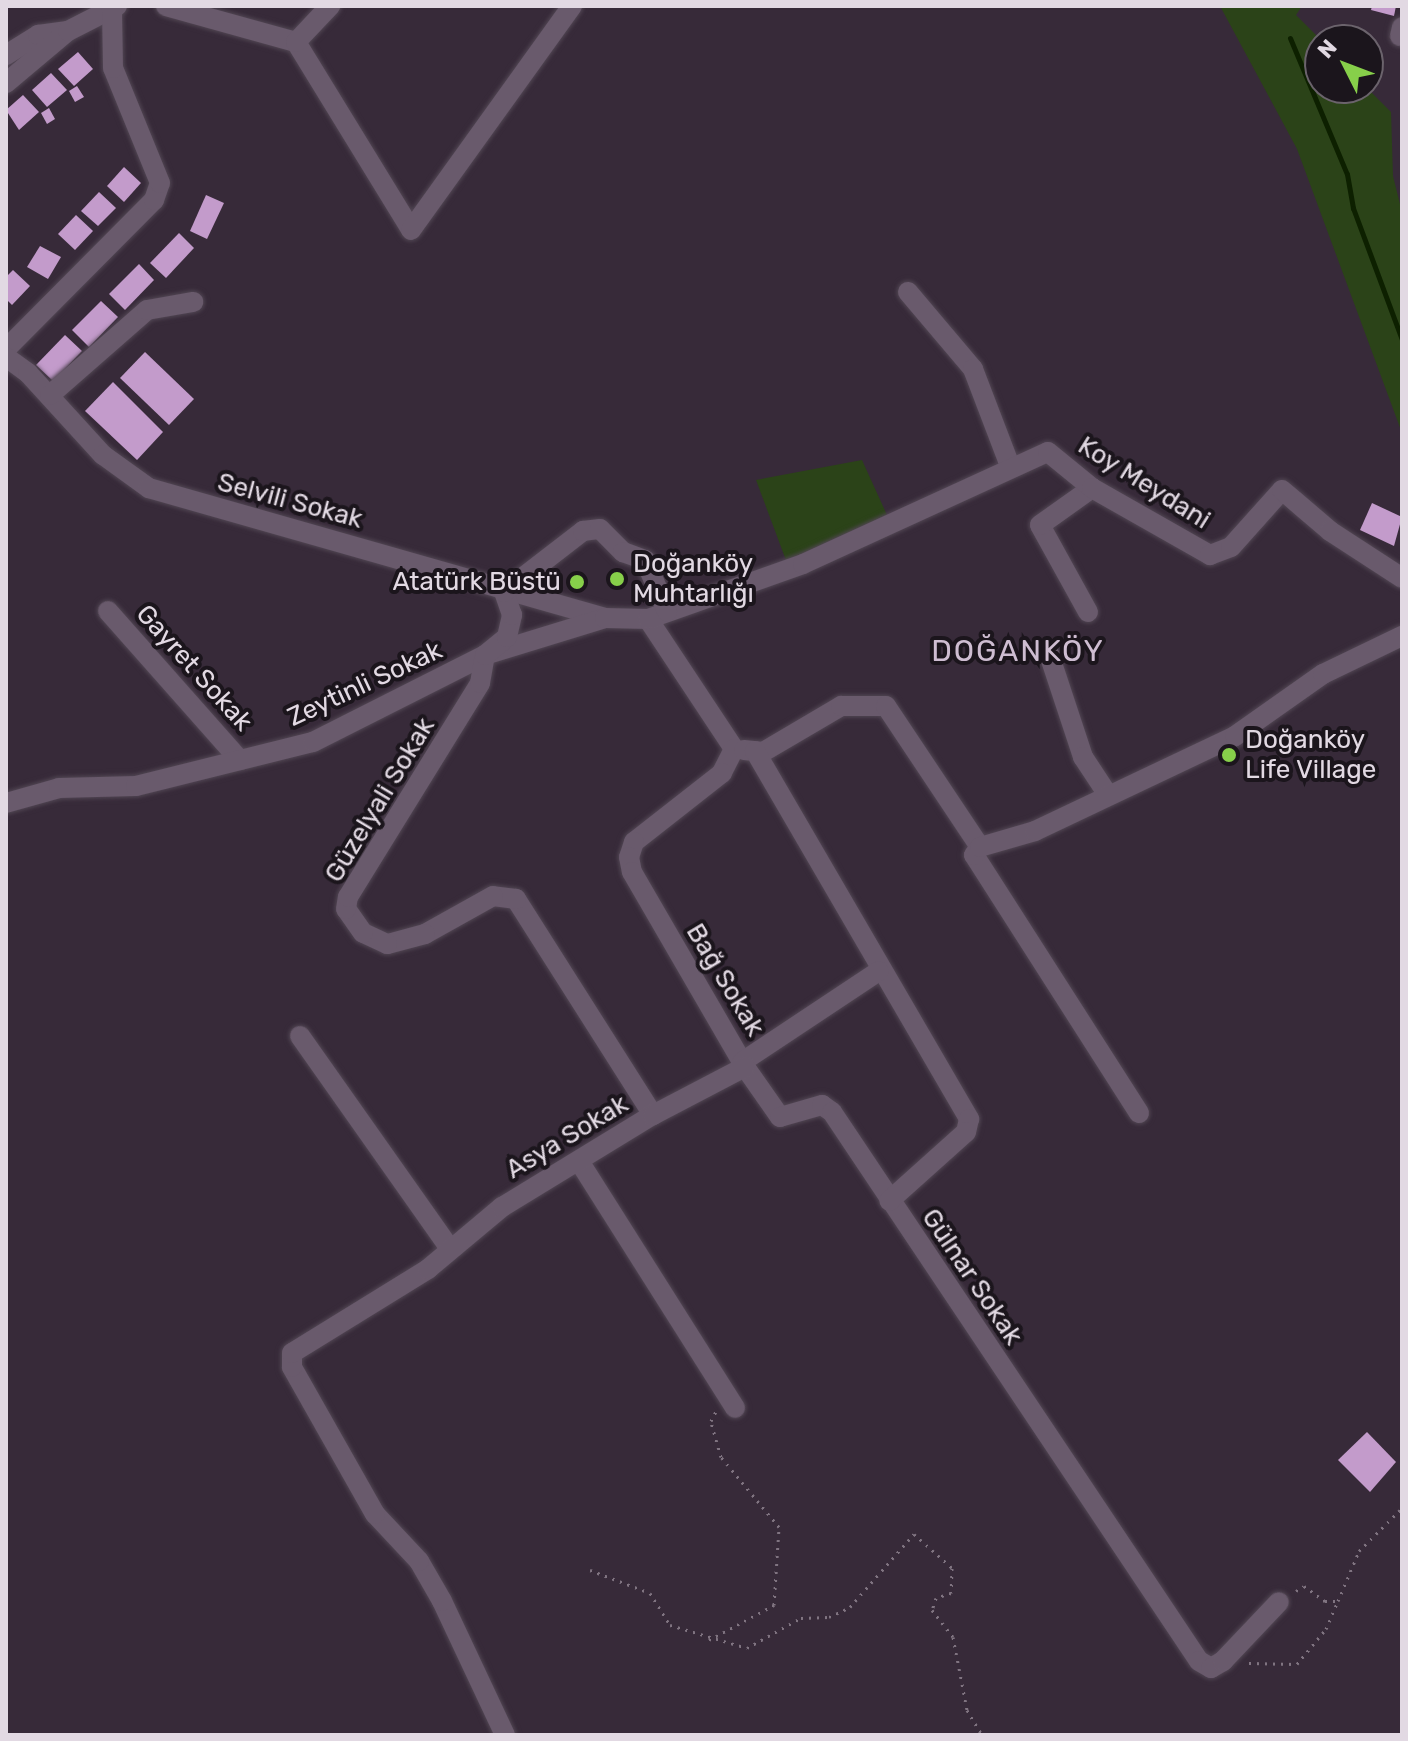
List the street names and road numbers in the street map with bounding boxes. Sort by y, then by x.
street label: Koy Meydani [1072,430,1216,536]
street label: Selvili Sokak [214,467,366,535]
street label: Gayret Sokak [129,599,259,737]
street label: Zeytinli Sokak [283,635,447,733]
street label: Güzelyali Sokak [319,712,441,888]
street label: Bağ Sokak [679,918,771,1042]
street label: Asya Sokak [500,1088,634,1186]
street label: Gülnar Sokak [915,1203,1029,1351]

